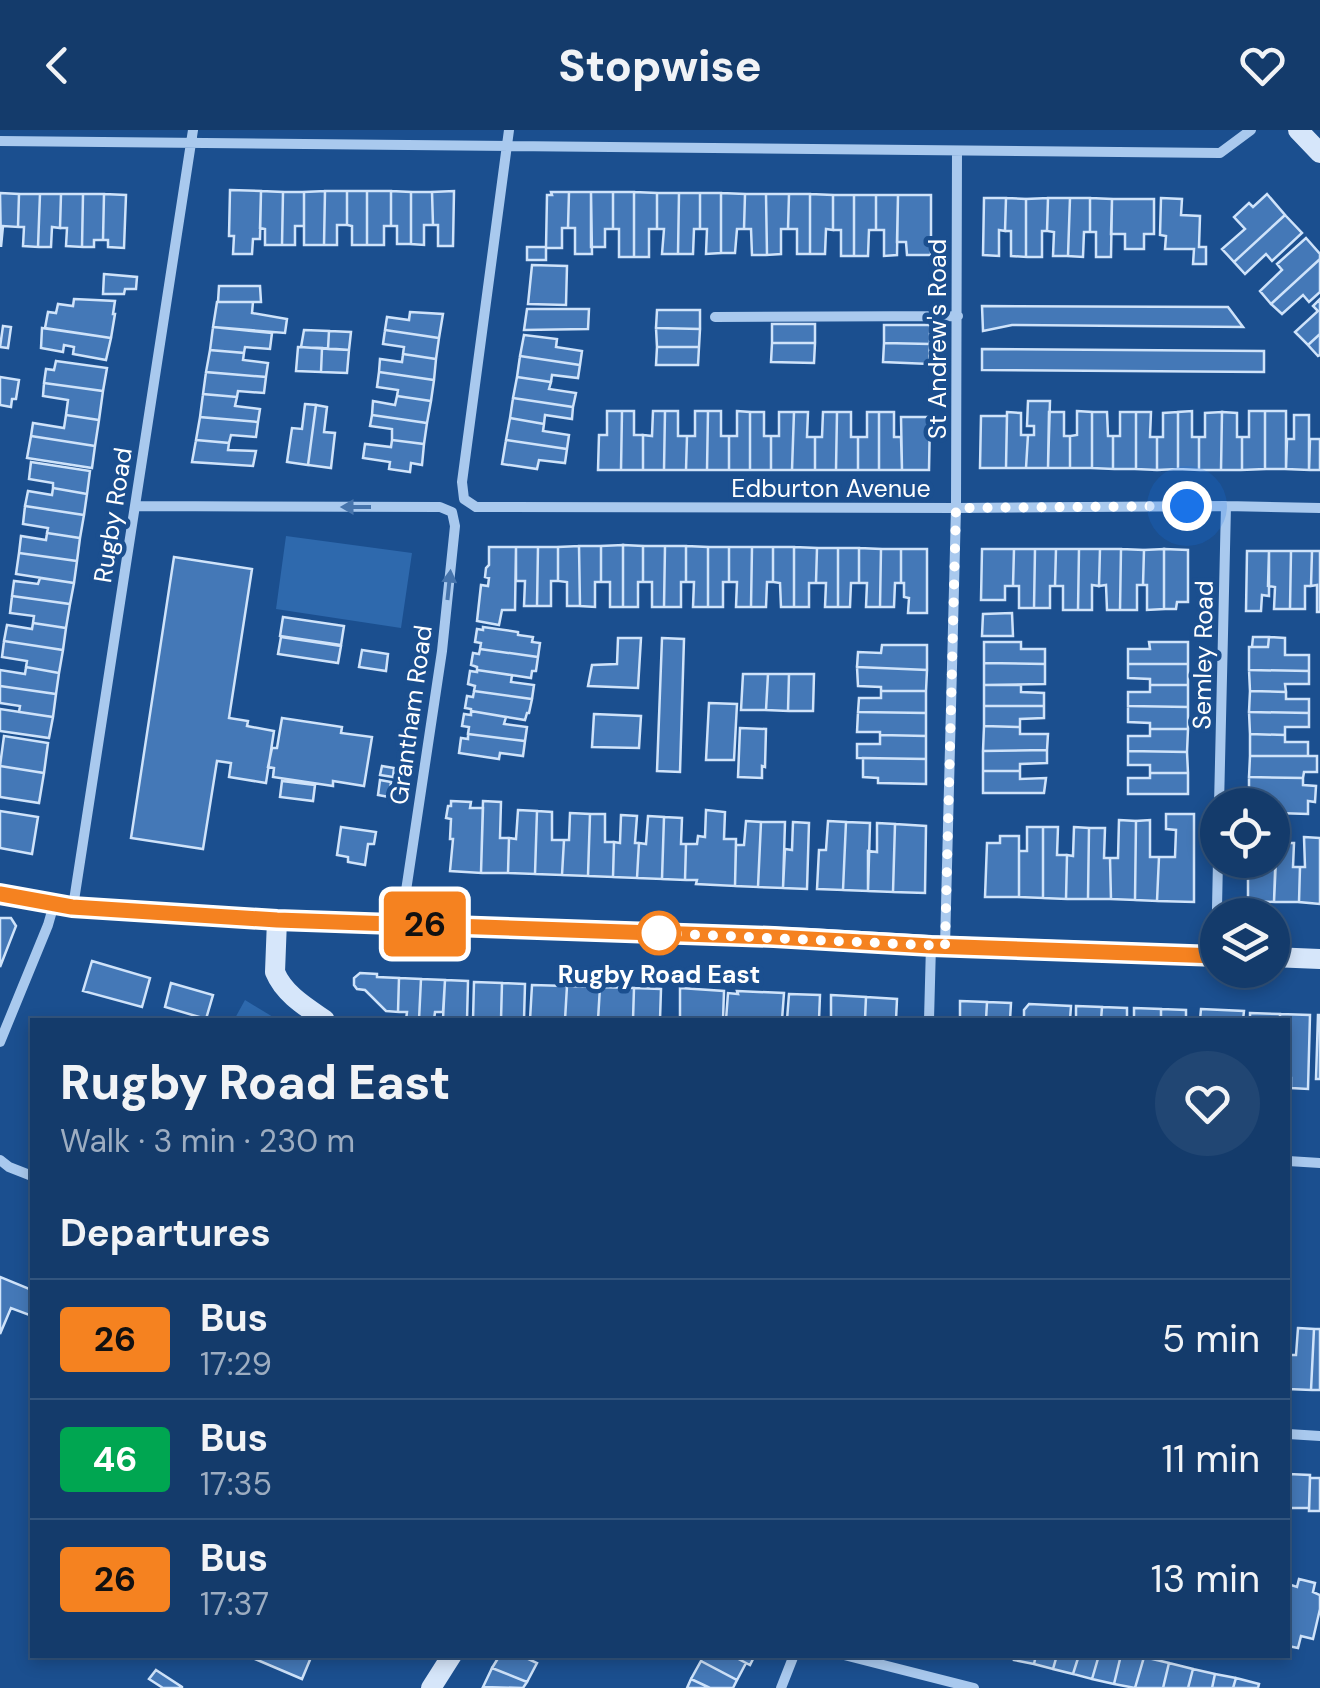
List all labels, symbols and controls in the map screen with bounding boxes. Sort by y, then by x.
text: Stopwise [558,36,762,95]
icon: back [30,38,85,93]
icon: heart [1235,38,1290,93]
street label: St Andrew's Road [921,239,954,439]
street label: Rugby Road [86,445,140,585]
street label: Edburton Avenue [731,472,931,505]
your location [1162,481,1212,531]
one-way arrow [339,498,371,514]
one-way arrow [441,568,457,600]
street label: Semley Road [1185,580,1221,730]
street label: Grantham Road [382,623,440,807]
map controls [1200,788,1290,988]
button: locate [1200,788,1290,878]
line badge: 26 [380,892,470,956]
button: layers [1200,898,1290,988]
text: 26 [404,901,446,947]
marker: Rugby Road East [638,912,680,954]
place label: Rugby Road East [558,958,760,991]
text: Rugby Road East [60,1051,451,1114]
button: heart [1155,1051,1260,1156]
text: Walk · 3 min · 230 m [60,1120,355,1162]
text: Departures [60,1208,271,1258]
text: Bus [200,1293,268,1343]
text: 5 min [1162,1314,1260,1364]
text: 26 [94,1316,136,1362]
text: 17:29 [200,1343,272,1385]
text: Bus [200,1413,268,1463]
text: 11 min [1161,1434,1260,1484]
text: 46 [93,1436,137,1482]
text: 17:35 [200,1463,272,1505]
text: Bus [200,1533,268,1583]
text: 13 min [1151,1554,1260,1604]
text: 26 [94,1556,136,1602]
text: 17:37 [200,1583,269,1625]

